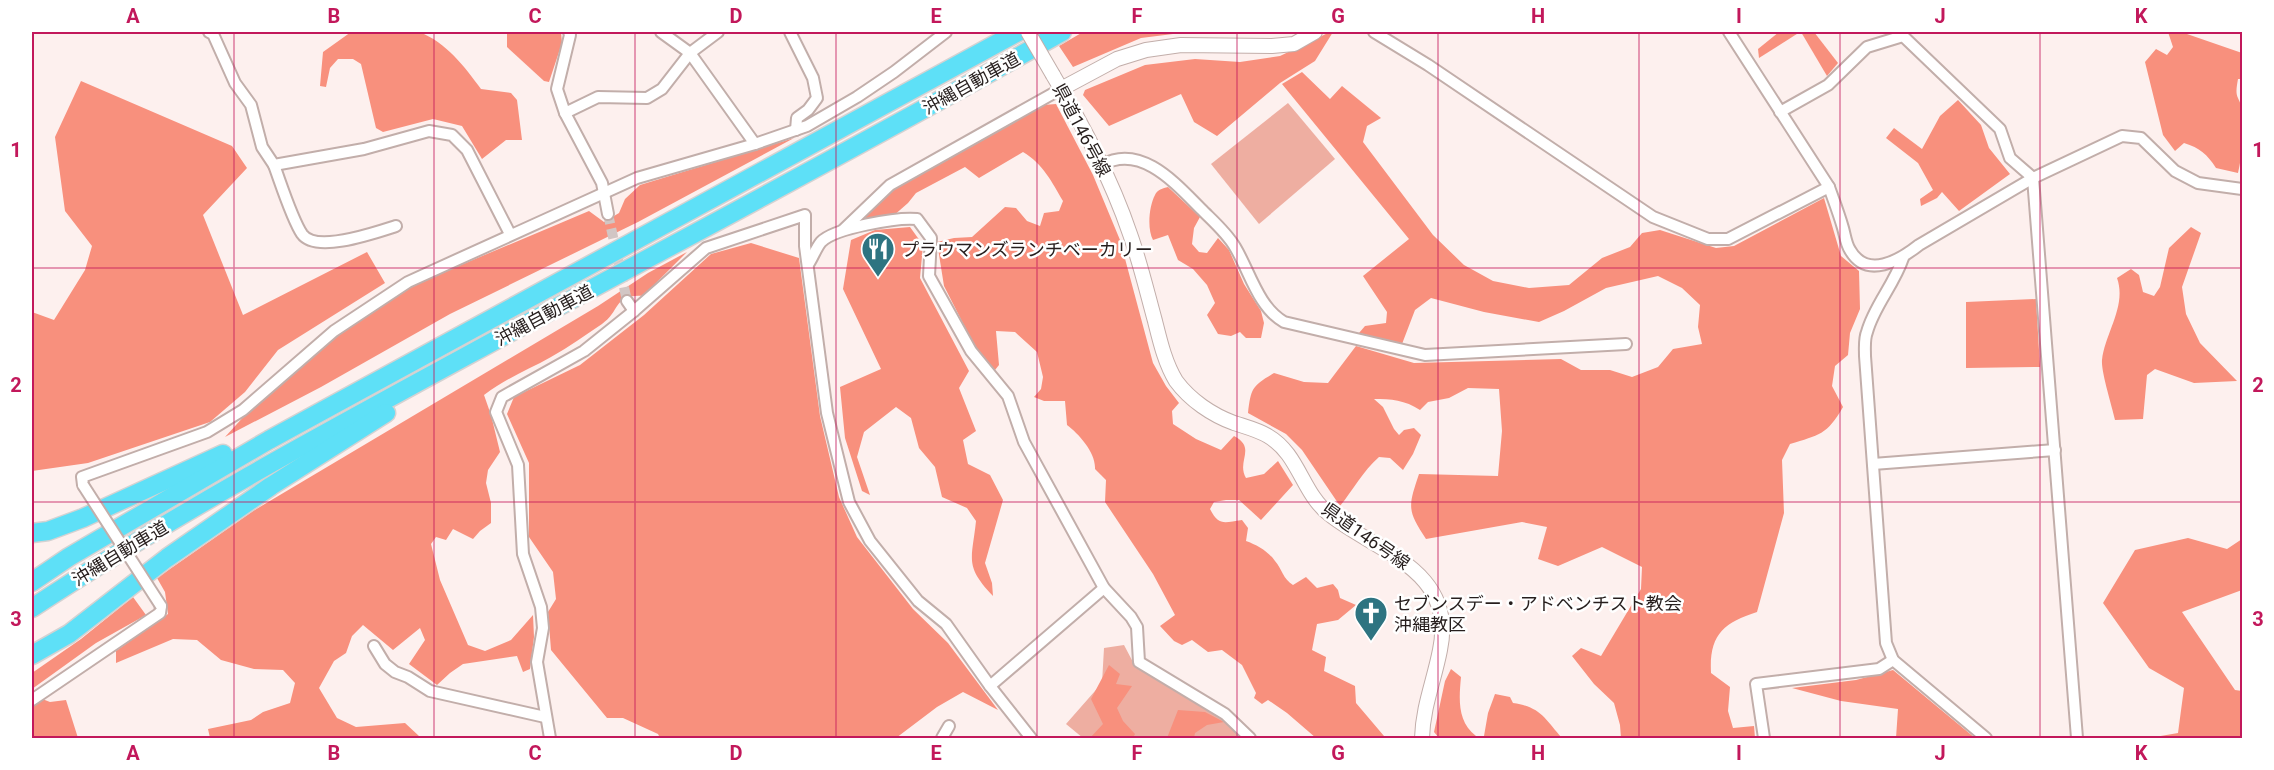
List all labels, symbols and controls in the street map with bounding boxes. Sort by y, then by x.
text: A [126,4,140,28]
text: B [328,4,340,28]
text: C [528,4,542,28]
text: D [730,4,743,28]
text: E [930,4,942,28]
text: F [1132,4,1143,28]
text: G [1331,4,1345,28]
text: H [1531,4,1545,28]
text: I [1736,4,1742,28]
text: J [1934,4,1946,28]
text: K [2135,4,2148,28]
street label: 沖縄自動車道 [919,48,1023,118]
street label: 県道146号線 [1049,80,1115,180]
text: 1 [10,138,22,162]
text: 1 [2252,138,2264,162]
restaurant icon: プラウマンズランチベーカリー [860,231,896,278]
place label: プラウマンズランチベーカリー [901,239,1153,260]
street label: 沖縄自動車道 [491,280,597,350]
text: 2 [10,373,22,397]
text: 2 [2252,373,2264,397]
street label: 県道146号線 [1318,498,1414,574]
street label: 沖縄自動車道 [68,516,172,590]
place label: セブンスデー・アドベンチスト教会 沖縄教区 [1394,593,1682,635]
church icon: セブンスデー・アドベンチスト教会 沖縄教区 [1353,595,1389,642]
text: 3 [10,607,22,631]
text: 3 [2252,607,2264,631]
text: A [126,741,140,765]
text: B [328,741,340,765]
text: C [528,741,542,765]
text: D [730,741,743,765]
text: E [930,741,942,765]
text: F [1132,741,1143,765]
text: G [1331,741,1345,765]
text: H [1531,741,1545,765]
text: I [1736,741,1742,765]
text: J [1934,741,1946,765]
text: K [2135,741,2148,765]

